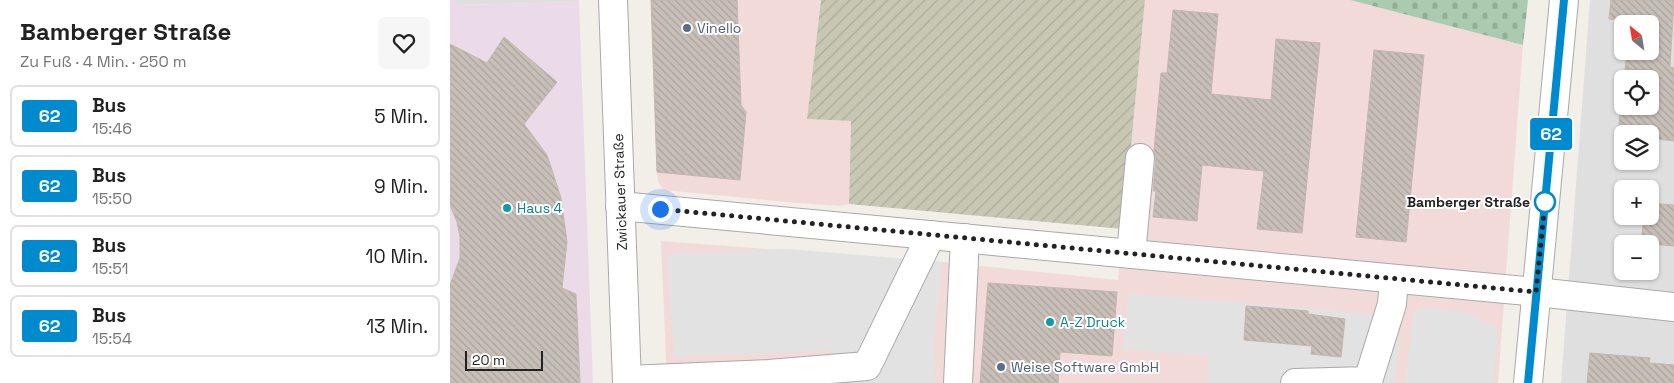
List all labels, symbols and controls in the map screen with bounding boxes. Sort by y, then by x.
north arrow [1614,15,1659,60]
map controls [1614,15,1659,280]
text: Bamberger Straße [20,16,231,47]
button: heart [378,17,430,69]
place label: Vinello [697,19,741,37]
marker: Vinello [681,22,693,34]
text: Zu Fuß · 4 Min. · 250 m [20,51,187,72]
button: locate [1614,70,1659,115]
text: Bus [92,93,126,118]
text: 62 [39,104,60,127]
text: 5 Min. [374,104,428,129]
text: 15:46 [92,118,132,139]
line badge: 62 [1528,118,1574,150]
text: 62 [1540,122,1562,145]
button: layers [1614,125,1659,170]
street label: Zwickauer Straße [609,133,631,251]
text: Bus [92,163,126,188]
text: 62 [39,174,60,197]
text: 9 Min. [374,174,428,199]
button: + [1614,180,1659,225]
text: 15:50 [92,188,132,209]
marker: Bamberger Straße [1534,191,1556,213]
place label: Bamberger Straße [1407,193,1530,211]
your location [648,197,673,222]
place label: Haus 4 [517,199,563,217]
marker: Haus 4 [501,202,513,214]
text: Bus [92,233,126,258]
button: − [1614,235,1659,280]
text: 62 [39,244,60,267]
text: 10 Min. [365,244,428,269]
text: 15:51 [92,258,128,279]
text: Bus [92,303,126,328]
place label: A-Z Druck [1060,313,1126,331]
text: 62 [39,314,60,337]
text: 13 Min. [366,314,428,339]
marker: A-Z Druck [1044,316,1056,328]
text: 15:54 [92,328,132,349]
scale bar [465,348,542,371]
text: 20 m [472,351,505,369]
place label: Weise Software GmbH [1011,358,1159,376]
marker: Weise Software GmbH [995,361,1007,373]

